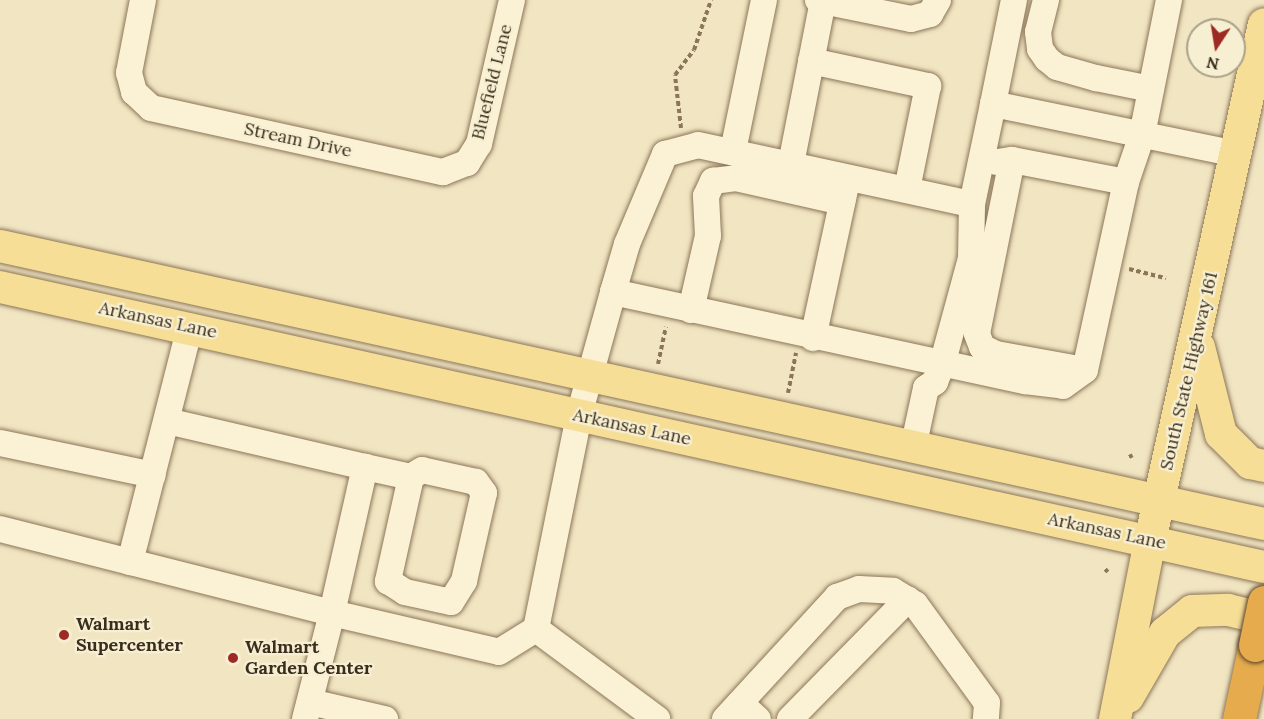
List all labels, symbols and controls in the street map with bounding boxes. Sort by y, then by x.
north arrow [1186,18,1246,78]
street label: Bluefield Lane [467,22,517,142]
text: N [1205,53,1221,75]
street label: Stream Drive [242,118,354,162]
street label: South State Highway 161 [1156,270,1222,472]
street label: Arkansas Lane [97,297,219,343]
street label: Arkansas Lane [571,404,693,450]
street label: Arkansas Lane [1046,508,1168,554]
place label: Walmart Supercenter [76,614,183,656]
marker: Walmart Supercenter [57,628,71,642]
place label: Walmart Garden Center [245,637,372,680]
marker: Walmart Garden Center [226,651,240,665]

